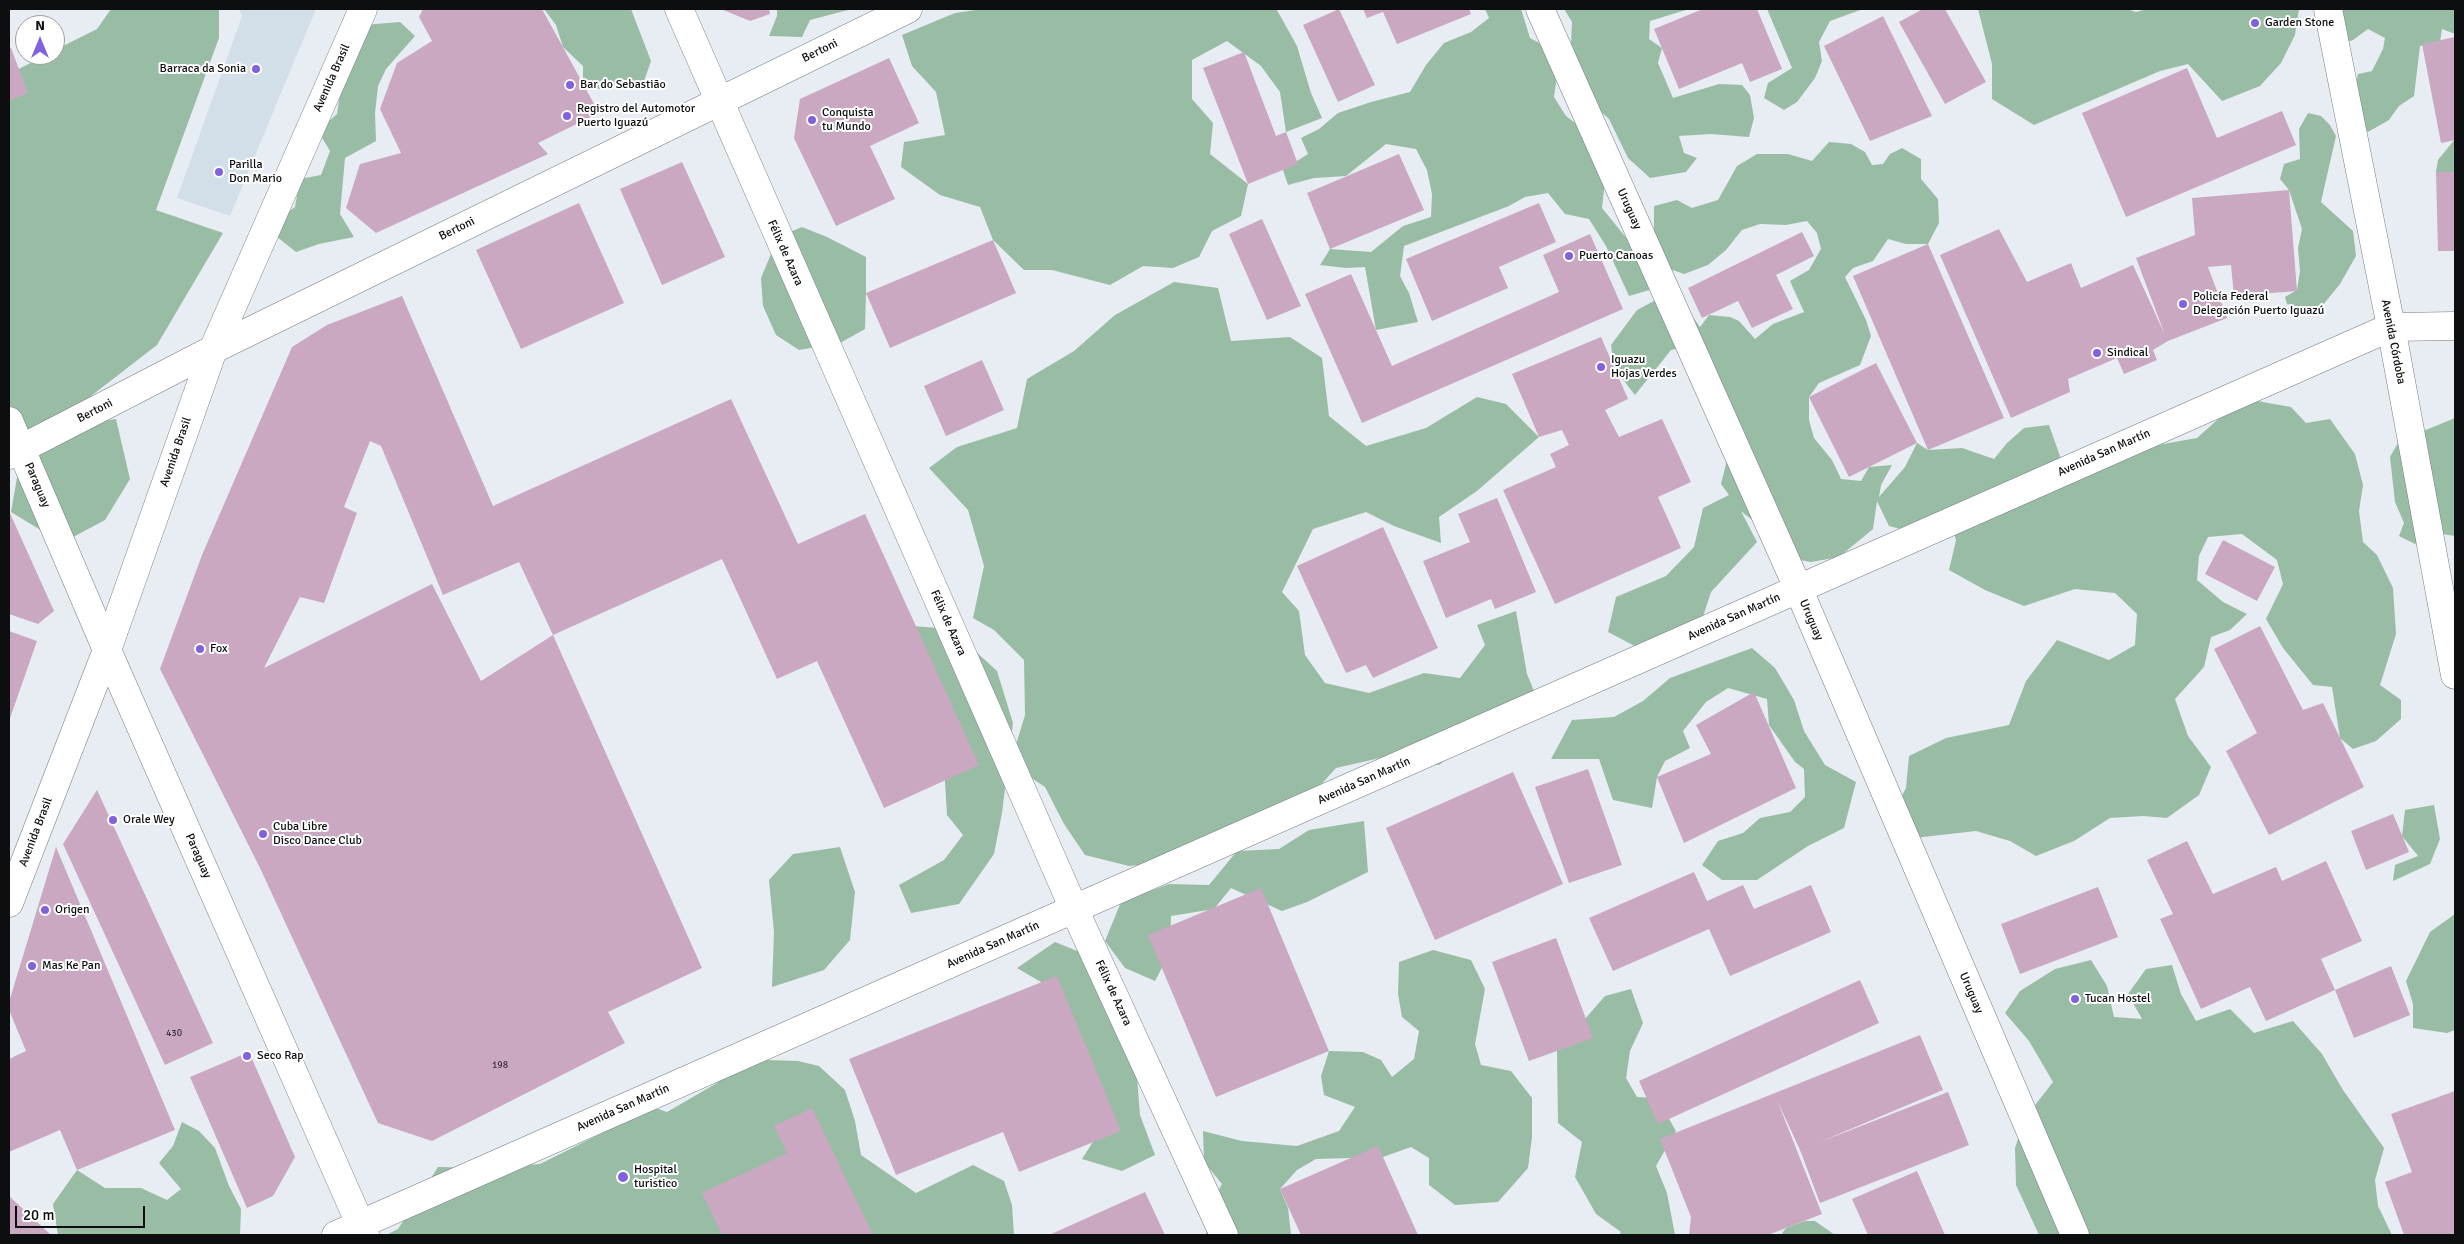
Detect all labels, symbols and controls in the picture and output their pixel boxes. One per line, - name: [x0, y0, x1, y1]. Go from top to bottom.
- north arrow: [15, 15, 65, 65]
- place label: Garden Stone: [2265, 16, 2334, 30]
- text: N: [35, 17, 45, 34]
- marker: Garden Stone: [2249, 17, 2261, 29]
- street label: Bertoni: [800, 36, 840, 66]
- street label: Avenida Brasil: [311, 42, 353, 114]
- place label: Barraca da Sonia: [160, 62, 246, 76]
- marker: Barraca da Sonia: [250, 63, 262, 75]
- place label: Bar do Sebastião: [580, 78, 666, 92]
- marker: Bar do Sebastião: [564, 79, 576, 91]
- place label: Registro del Automotor Puerto Iguazú: [577, 102, 695, 130]
- place label: Conquista tu Mundo: [822, 106, 874, 134]
- marker: Registro del Automotor Puerto Iguazú: [561, 110, 573, 122]
- marker: Conquista tu Mundo: [806, 114, 818, 126]
- place label: Parilla Don Mario: [229, 158, 282, 186]
- marker: Parilla Don Mario: [213, 166, 225, 178]
- street label: Uruguay: [1614, 186, 1644, 232]
- street label: Bertoni: [437, 214, 477, 244]
- street label: Félix de Azara: [764, 218, 806, 288]
- place label: Puerto Canoas: [1579, 249, 1653, 263]
- marker: Puerto Canoas: [1563, 250, 1575, 262]
- place label: Policía Federal Delegación Puerto Iguazú: [2193, 290, 2324, 318]
- marker: Policía Federal Delegación Puerto Iguazú: [2177, 298, 2189, 310]
- street label: Avenida Córdoba: [2378, 298, 2408, 386]
- place label: Sindical: [2107, 346, 2148, 360]
- marker: Sindical: [2091, 347, 2103, 359]
- place label: Iguazu Hojas Verdes: [1611, 353, 1677, 381]
- marker: Iguazu Hojas Verdes: [1595, 361, 1607, 373]
- street label: Bertoni: [75, 396, 115, 426]
- street label: Avenida Brasil: [157, 415, 195, 489]
- street label: Avenida San Martín: [2055, 426, 2153, 480]
- street label: Paraguay: [21, 460, 53, 510]
- street label: Félix de Azara: [927, 588, 969, 658]
- street label: Avenida San Martín: [1685, 590, 1783, 644]
- street label: Uruguay: [1796, 597, 1826, 643]
- place label: Fox: [210, 642, 227, 656]
- marker: Fox: [194, 643, 206, 655]
- street label: Avenida San Martín: [1315, 754, 1413, 808]
- street label: Avenida Brasil: [16, 795, 56, 869]
- place label: Orale Wey: [123, 813, 175, 827]
- marker: Orale Wey: [107, 814, 119, 826]
- place label: Cuba Libre Disco Dance Club: [273, 820, 362, 848]
- marker: Cuba Libre Disco Dance Club: [257, 828, 269, 840]
- street label: Paraguay: [182, 831, 214, 881]
- place label: Origen: [55, 903, 90, 917]
- marker: Origen: [39, 904, 51, 916]
- street label: Avenida San Martín: [944, 918, 1042, 972]
- street label: Félix de Azara: [1091, 958, 1135, 1028]
- place label: Mas Ke Pan: [42, 959, 100, 973]
- marker: Mas Ke Pan: [26, 960, 38, 972]
- street label: Uruguay: [1956, 970, 1986, 1016]
- place label: Tucan Hostel: [2085, 992, 2151, 1006]
- marker: Tucan Hostel: [2069, 993, 2081, 1005]
- house number: 430: [166, 1027, 182, 1039]
- place label: Seco Rap: [257, 1049, 304, 1063]
- marker: Seco Rap: [241, 1050, 253, 1062]
- house number: 198: [492, 1059, 508, 1071]
- street label: Avenida San Martín: [574, 1081, 672, 1135]
- place label: Hospital turistico: [634, 1163, 677, 1191]
- marker: Hospital turistico: [616, 1170, 630, 1184]
- scale bar: [18, 1196, 148, 1228]
- text: 20 m: [23, 1206, 54, 1224]

